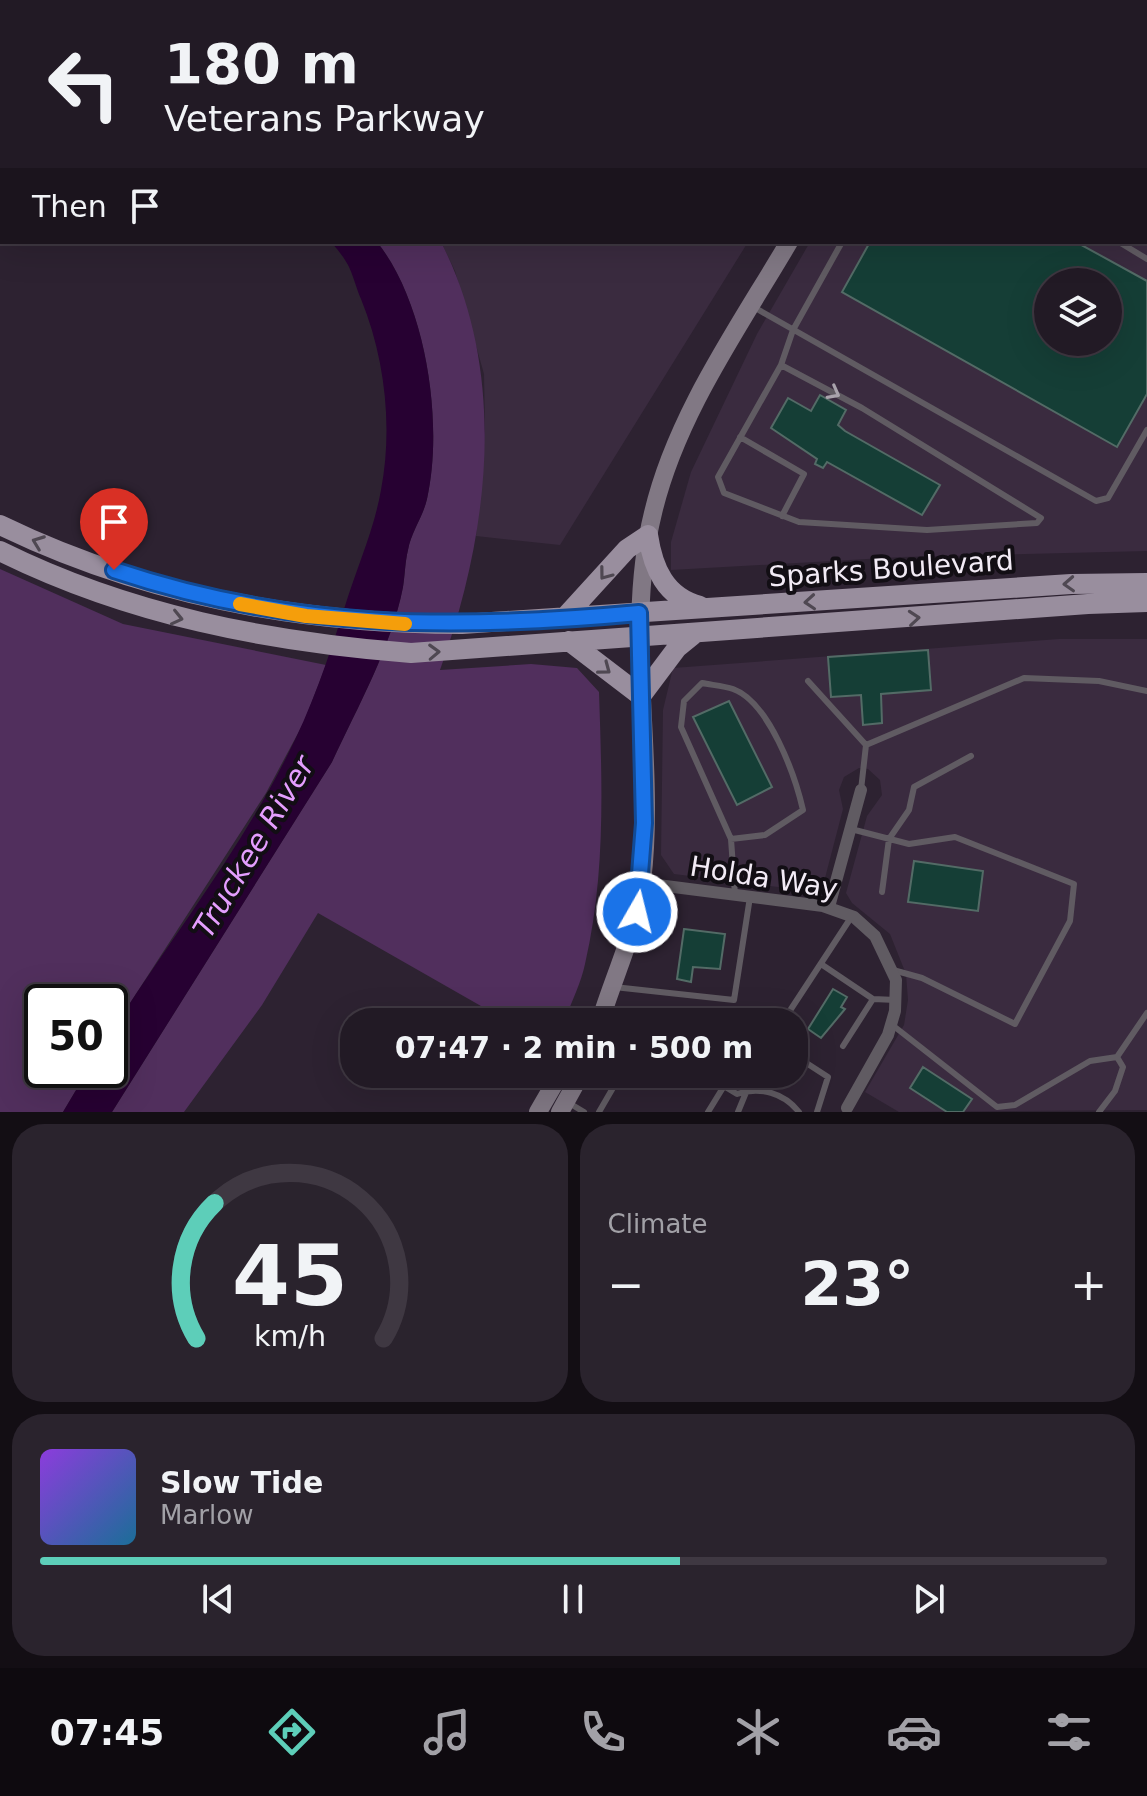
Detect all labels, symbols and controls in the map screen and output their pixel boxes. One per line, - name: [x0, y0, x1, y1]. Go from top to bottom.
- text: 180 m: [164, 31, 359, 96]
- icon: left: [32, 32, 136, 136]
- text: Veterans Parkway: [164, 98, 485, 139]
- icon: arrive: [123, 184, 167, 228]
- text: Then: [32, 189, 107, 224]
- map controls: [1034, 268, 1122, 356]
- button: layers: [1034, 268, 1122, 356]
- one-way arrow: [825, 383, 839, 399]
- pin: [80, 488, 148, 570]
- icon: arrive: [92, 500, 136, 544]
- one-way arrow: [32, 535, 46, 552]
- street label: Sparks Boulevard: [767, 543, 1015, 594]
- one-way arrow: [601, 565, 615, 580]
- one-way arrow: [1062, 576, 1075, 593]
- one-way arrow: [803, 593, 816, 610]
- one-way arrow: [170, 609, 184, 626]
- one-way arrow: [908, 609, 921, 626]
- one-way arrow: [428, 643, 441, 660]
- one-way arrow: [596, 659, 611, 673]
- water label: Truckee River: [186, 748, 322, 944]
- street label: Holda Way: [688, 850, 840, 905]
- position arrow: [595, 870, 679, 954]
- speed limit sign: 50: [24, 984, 128, 1088]
- text: 07:47 · 2 min · 500 m: [395, 1030, 753, 1065]
- text: Climate: [608, 1209, 708, 1239]
- text: 45: [232, 1228, 348, 1325]
- text: 23°: [801, 1249, 914, 1319]
- text: −: [608, 1259, 644, 1310]
- text: +: [1070, 1259, 1107, 1310]
- text: km/h: [254, 1319, 326, 1353]
- text: Slow Tide: [160, 1465, 323, 1500]
- text: Marlow: [160, 1500, 253, 1530]
- icon: previous: [196, 1577, 240, 1621]
- icon: pause: [551, 1577, 595, 1621]
- icon: next: [907, 1577, 951, 1621]
- icon: directions: [264, 1704, 320, 1760]
- icon: music: [419, 1704, 475, 1760]
- icon: phone: [575, 1704, 631, 1760]
- icon: climate: [730, 1704, 786, 1760]
- icon: car: [886, 1704, 942, 1760]
- icon: filters: [1041, 1704, 1097, 1760]
- text: 07:45: [50, 1712, 164, 1753]

